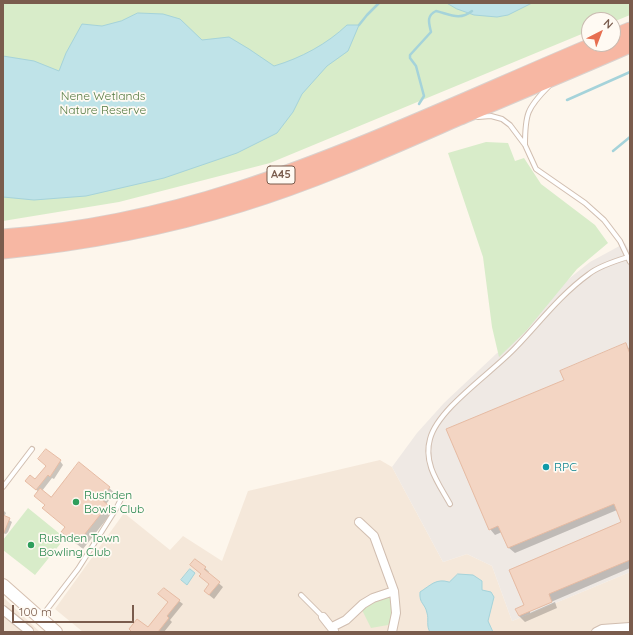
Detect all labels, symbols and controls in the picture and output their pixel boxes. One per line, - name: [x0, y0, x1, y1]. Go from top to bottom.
- north arrow: [581, 12, 621, 52]
- text: N: [601, 16, 616, 32]
- park label: Nene Wetlands Nature Reserve: [60, 89, 146, 117]
- road number: A45: [267, 166, 295, 184]
- place label: RPC: [554, 460, 577, 474]
- marker: RPC: [541, 462, 551, 472]
- place label: Rushden Bowls Club: [84, 488, 144, 516]
- marker: Rushden Bowls Club: [71, 497, 81, 507]
- place label: Rushden Town Bowling Club: [39, 531, 119, 559]
- marker: Rushden Town Bowling Club: [26, 540, 36, 550]
- scale bar: [14, 597, 136, 623]
- text: 100 m: [19, 604, 52, 619]

